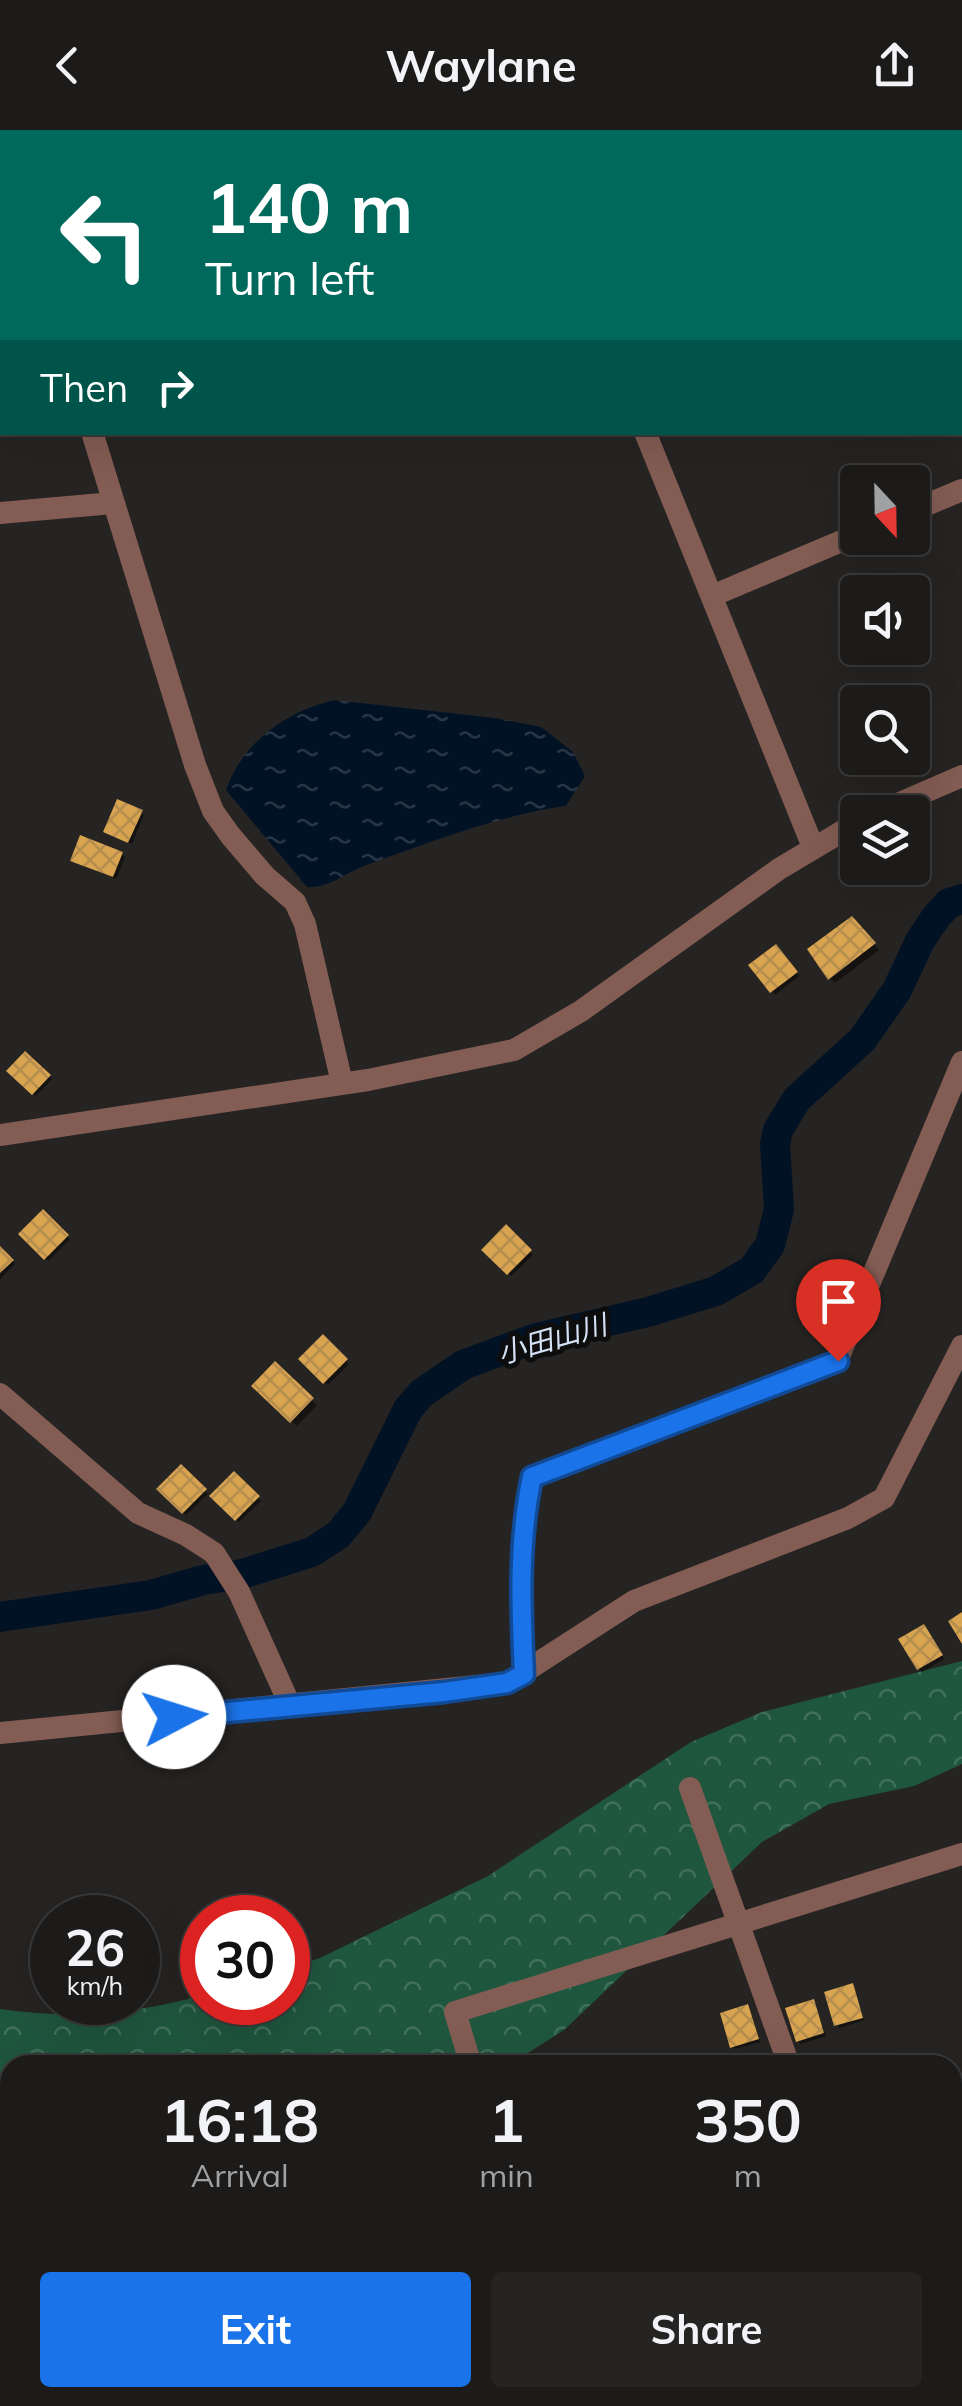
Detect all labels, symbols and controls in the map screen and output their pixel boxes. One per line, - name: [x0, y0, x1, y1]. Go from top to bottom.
- text: Waylane: [385, 37, 577, 93]
- icon: back: [40, 38, 95, 93]
- icon: share: [867, 38, 922, 93]
- text: 140 m: [205, 163, 413, 251]
- icon: left: [40, 170, 170, 300]
- text: Turn left: [205, 250, 374, 306]
- icon: right: [148, 360, 203, 415]
- text: Then: [40, 364, 128, 412]
- north arrow: [840, 465, 930, 555]
- map controls: [840, 465, 930, 885]
- button: sound: [840, 575, 930, 665]
- button: search: [840, 685, 930, 775]
- button: layers: [840, 795, 930, 885]
- pin: [796, 1259, 881, 1362]
- icon: arrive: [811, 1274, 866, 1329]
- water label: 小田山川: [493, 1305, 613, 1371]
- position arrow: [122, 1665, 226, 1769]
- speed limit sign: 30: [180, 1895, 310, 2025]
- text: 26: [65, 1916, 125, 1979]
- text: km/h: [67, 1970, 123, 2001]
- text: 16:18: [160, 2082, 319, 2157]
- text: 1: [488, 2082, 524, 2157]
- text: 350: [694, 2082, 802, 2157]
- text: Arrival: [191, 2155, 289, 2195]
- text: min: [479, 2155, 534, 2195]
- text: m: [734, 2155, 762, 2195]
- button: Exit: [40, 2272, 471, 2387]
- button: Share: [491, 2272, 922, 2387]

